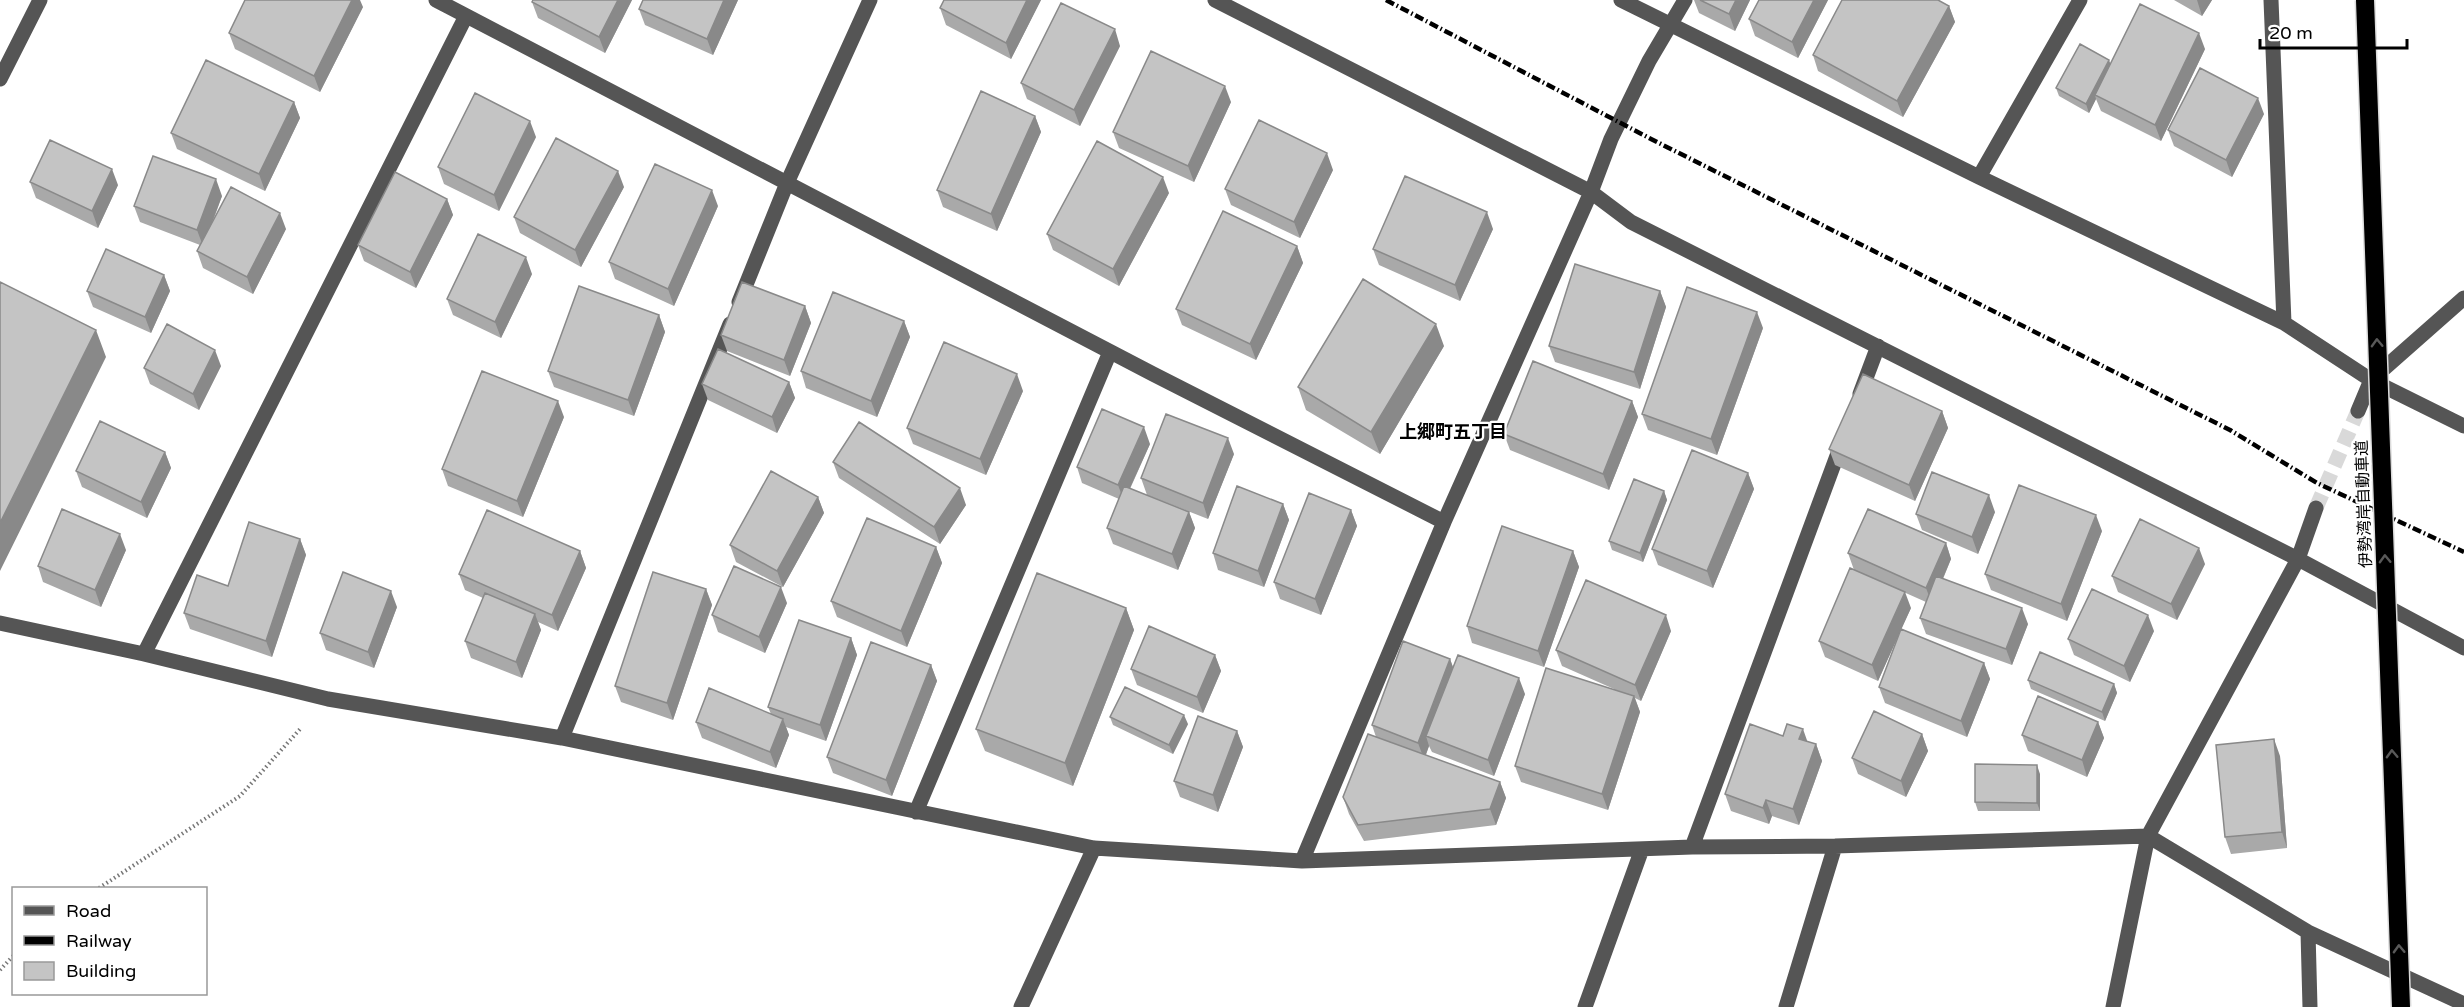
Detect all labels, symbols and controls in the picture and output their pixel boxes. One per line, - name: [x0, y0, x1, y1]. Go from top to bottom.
- scale bar: [2260, 12, 2407, 50]
- text: 20 m: [2269, 22, 2313, 44]
- one-way arrow: [2371, 338, 2383, 347]
- district label: 上郷町五丁目: [1399, 421, 1507, 443]
- street label: 伊勢湾岸自動車道: [2352, 440, 2376, 568]
- one-way arrow: [2379, 554, 2391, 563]
- one-way arrow: [2386, 749, 2398, 758]
- legend: [12, 887, 207, 995]
- text: Road: [66, 900, 111, 922]
- text: Railway: [66, 930, 132, 952]
- one-way arrow: [2393, 944, 2405, 953]
- text: Building: [66, 960, 136, 982]

